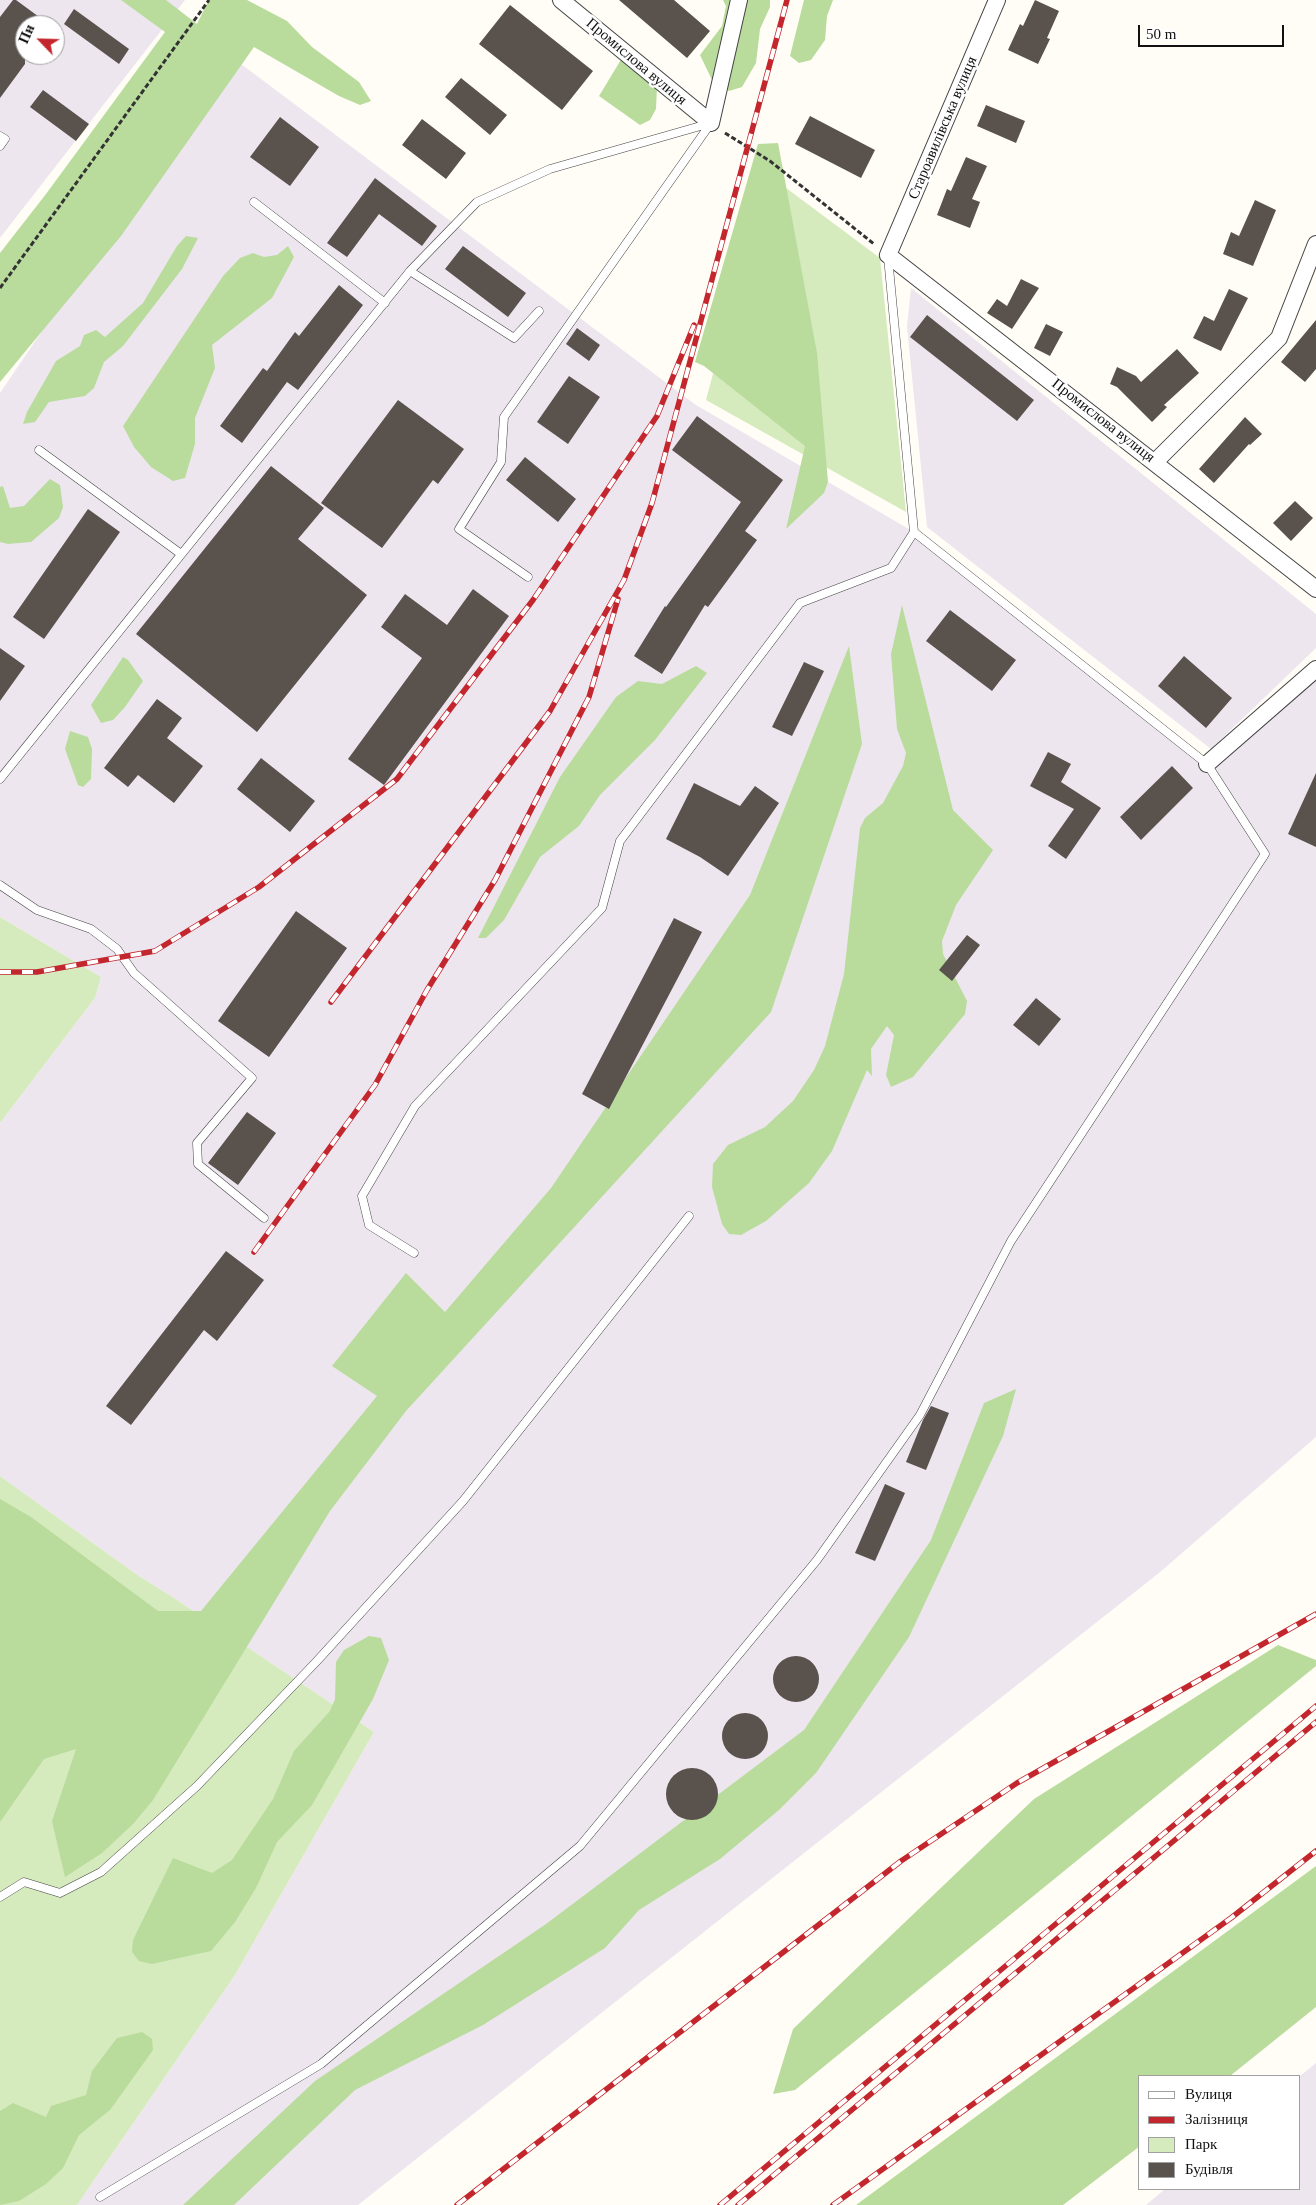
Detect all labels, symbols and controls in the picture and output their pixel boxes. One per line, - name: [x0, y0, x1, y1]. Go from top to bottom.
- north arrow: [15, 15, 65, 65]
- street label: Промислова вулиця: [582, 15, 690, 109]
- scale bar: [1141, 15, 1287, 47]
- text: Пн: [16, 22, 37, 46]
- text: 50 m: [1146, 26, 1176, 42]
- street label: Староавилівська вулиця: [905, 54, 981, 202]
- street label: Промислова вулиця: [1048, 375, 1158, 467]
- legend: [1138, 2075, 1301, 2190]
- text: Вулиця: [1185, 2086, 1232, 2102]
- text: Залізниця: [1185, 2111, 1248, 2127]
- text: Парк: [1185, 2136, 1217, 2152]
- text: Будівля: [1185, 2161, 1233, 2177]

